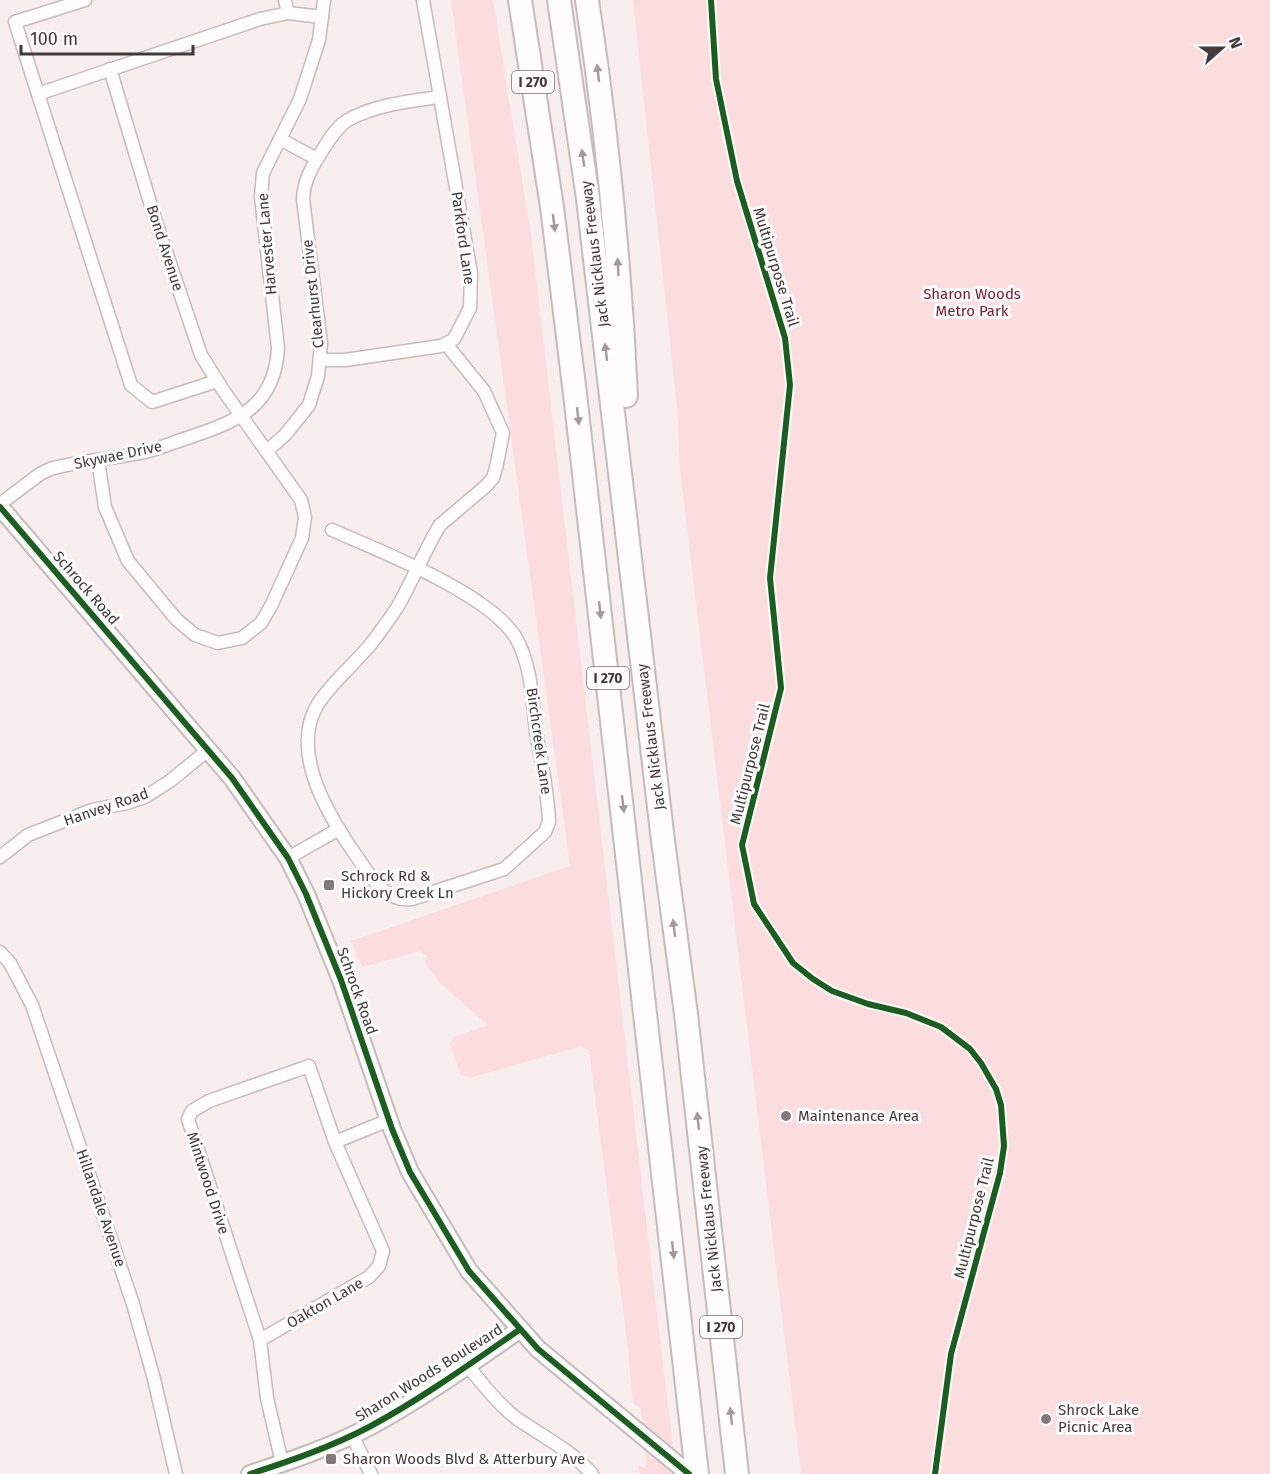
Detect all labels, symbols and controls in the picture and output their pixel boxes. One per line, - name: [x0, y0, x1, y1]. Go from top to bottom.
- scale bar: [21, 18, 194, 56]
- north arrow: [1192, 18, 1252, 78]
- text: 100 m: [30, 28, 78, 50]
- text: N: [1225, 34, 1246, 51]
- one-way arrow: [594, 63, 603, 82]
- road number: I 270: [512, 71, 554, 93]
- one-way arrow: [578, 149, 587, 168]
- street label: Jack Nicklaus Freeway: [577, 179, 613, 328]
- street label: Parkford Lane: [448, 190, 478, 286]
- street label: Harvester Lane: [254, 192, 280, 296]
- street label: Bond Avenue: [143, 203, 187, 293]
- street label: Multipurpose Trail: [749, 205, 803, 330]
- one-way arrow: [550, 213, 559, 232]
- street label: Clearhurst Drive: [298, 239, 328, 349]
- one-way arrow: [613, 257, 622, 276]
- park label: Sharon Woods Metro Park: [923, 285, 1021, 320]
- one-way arrow: [602, 342, 611, 361]
- one-way arrow: [573, 407, 583, 426]
- street label: Skywae Drive: [72, 437, 164, 473]
- street label: Schrock Road: [49, 548, 123, 628]
- one-way arrow: [595, 600, 605, 619]
- street label: Jack Nicklaus Freeway: [633, 662, 669, 811]
- road number: I 270: [587, 667, 629, 689]
- street label: Birchcreek Lane: [523, 686, 555, 796]
- street label: Multipurpose Trail: [726, 701, 774, 826]
- street label: Hanvey Road: [61, 784, 151, 830]
- one-way arrow: [618, 794, 627, 813]
- place label: Schrock Rd & Hickory Creek Ln: [341, 867, 454, 902]
- marker: Schrock Rd & Hickory Creek Ln: [322, 878, 336, 892]
- one-way arrow: [670, 918, 679, 937]
- street label: Schrock Road: [333, 945, 381, 1037]
- place label: Maintenance Area: [798, 1107, 919, 1125]
- marker: Maintenance Area: [779, 1109, 793, 1123]
- one-way arrow: [693, 1112, 703, 1131]
- street label: Mintwood Drive: [183, 1130, 233, 1236]
- street label: Jack Nicklaus Freeway: [692, 1144, 726, 1293]
- street label: Hillandale Avenue: [72, 1147, 130, 1269]
- street label: Multipurpose Trail: [950, 1155, 998, 1280]
- one-way arrow: [668, 1240, 677, 1259]
- street label: Oakton Lane: [284, 1274, 366, 1332]
- road number: I 270: [700, 1316, 742, 1338]
- street label: Sharon Woods Boulevard: [352, 1320, 506, 1426]
- place label: Shrock Lake Picnic Area: [1058, 1401, 1139, 1436]
- one-way arrow: [726, 1406, 736, 1425]
- marker: Shrock Lake Picnic Area: [1039, 1412, 1053, 1426]
- place label: Sharon Woods Blvd & Atterbury Ave: [343, 1450, 585, 1468]
- marker: Sharon Woods Blvd & Atterbury Ave: [324, 1452, 338, 1466]

